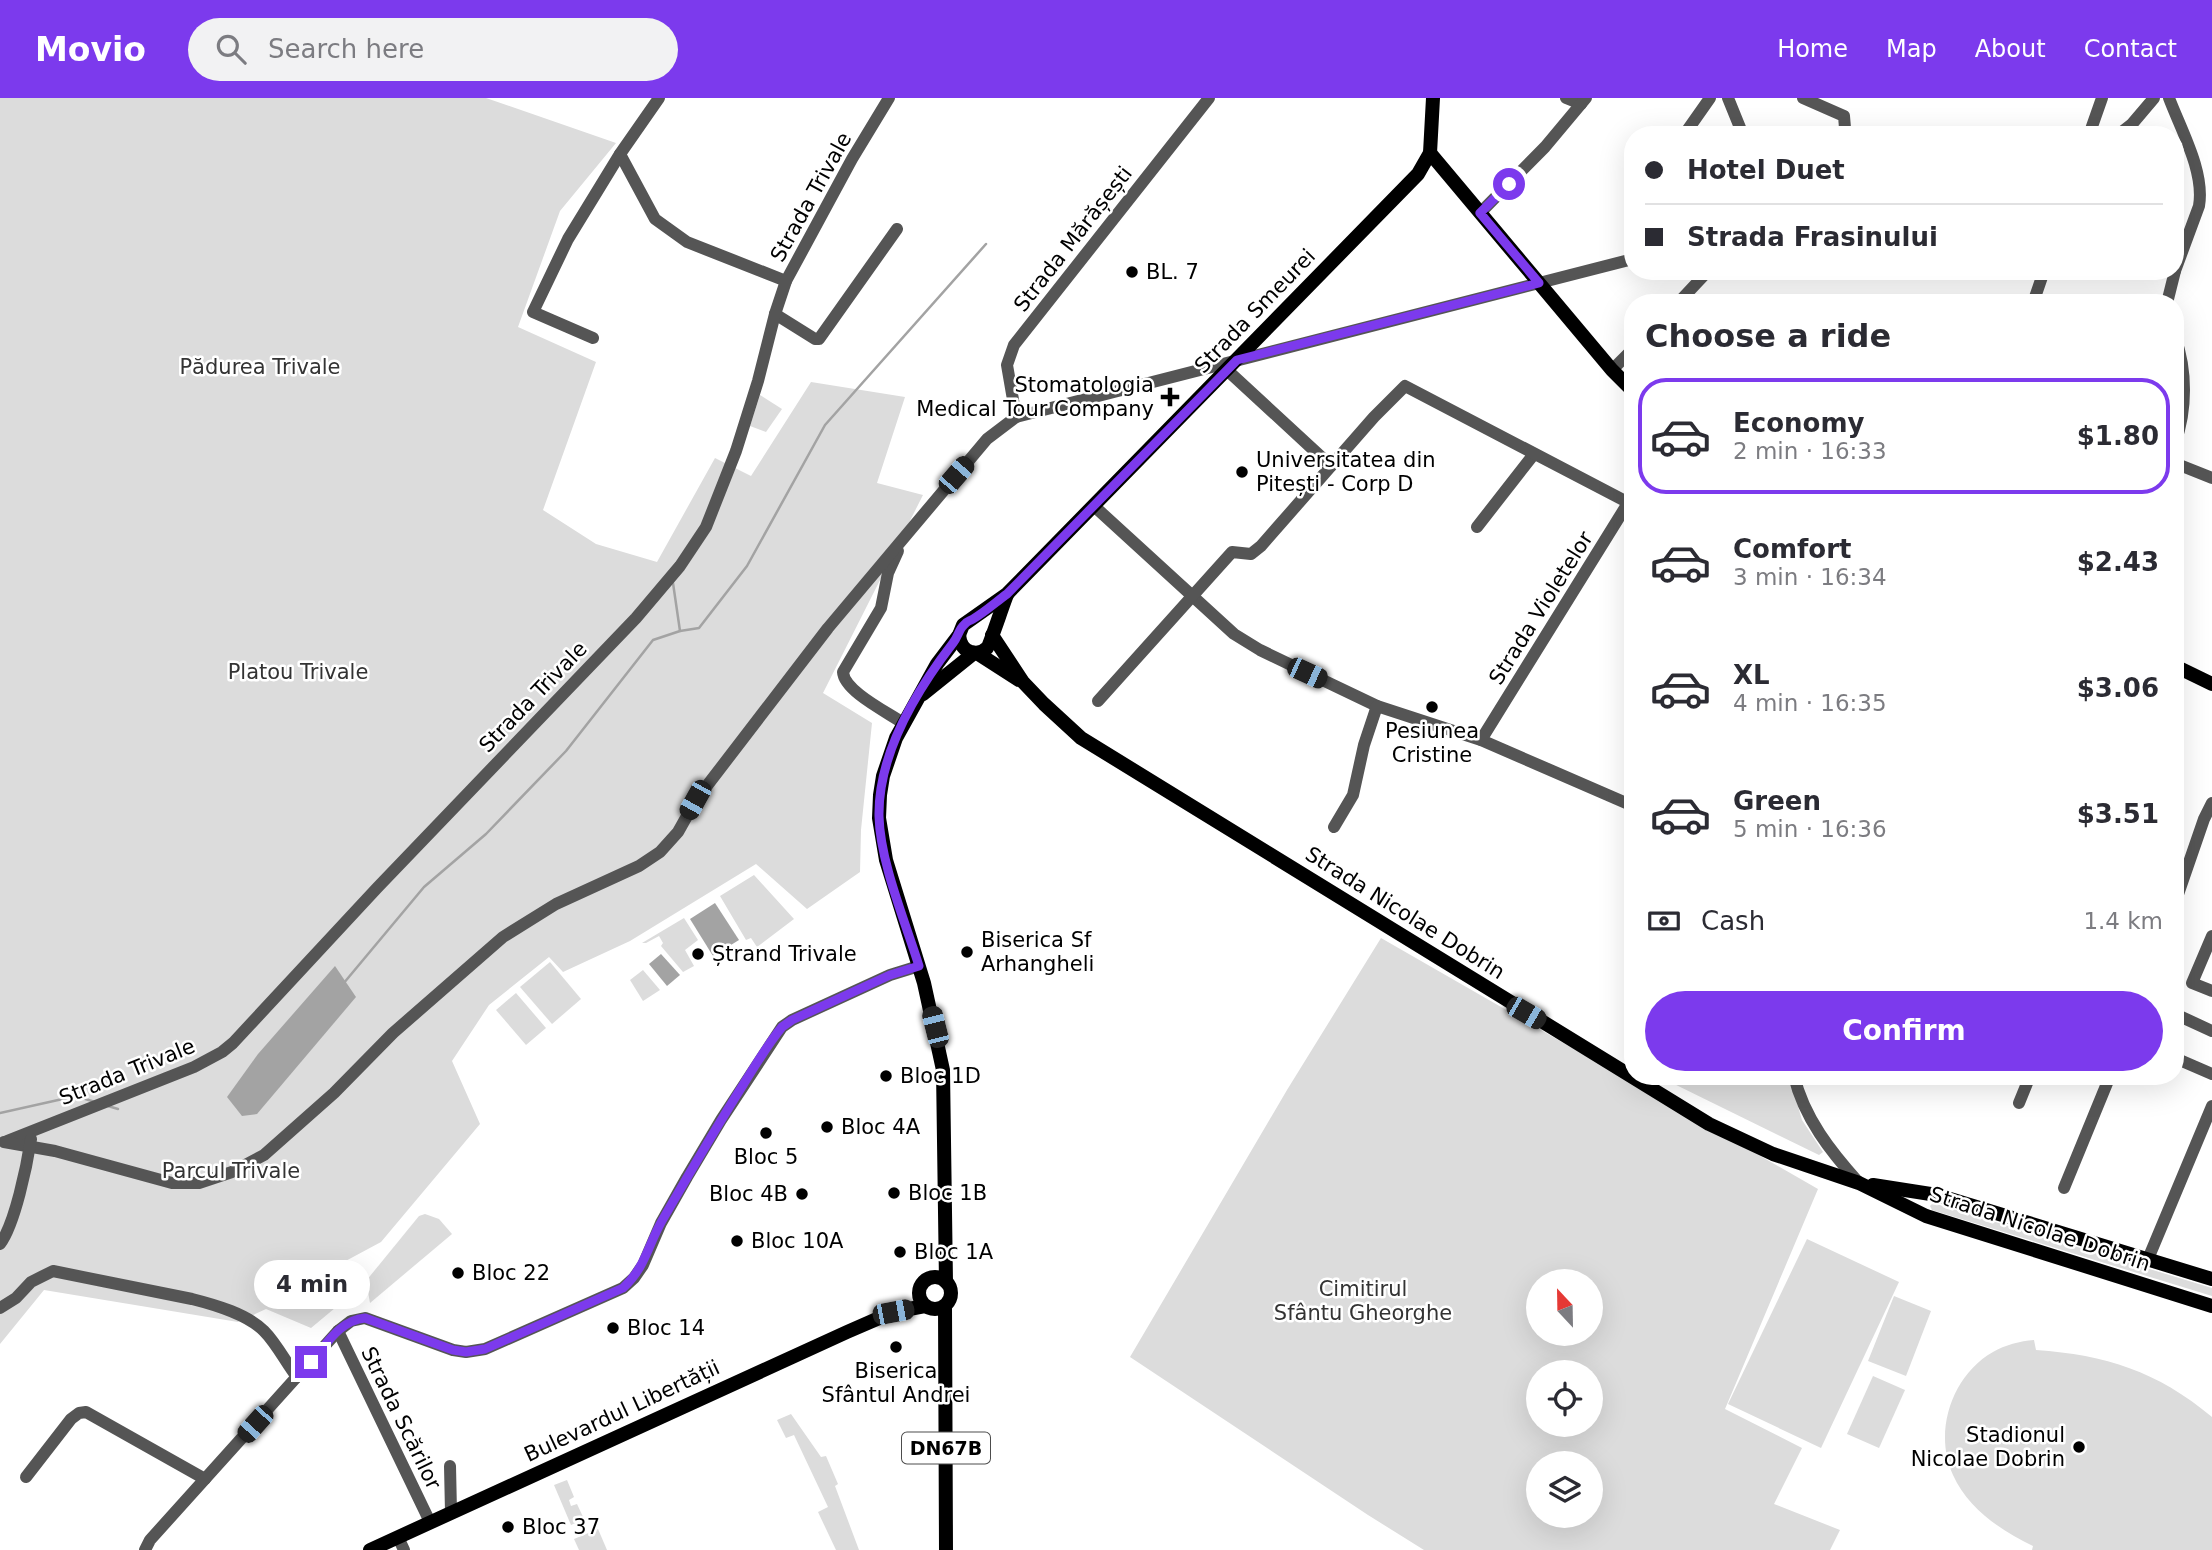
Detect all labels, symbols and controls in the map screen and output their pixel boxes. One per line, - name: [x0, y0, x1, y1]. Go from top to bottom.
- search box: [188, 18, 678, 81]
- text: Movio: [35, 30, 146, 69]
- icon: search: [212, 30, 250, 68]
- text: Search here: [268, 34, 424, 64]
- text: Home: [1777, 35, 1848, 63]
- text: Map: [1886, 35, 1937, 63]
- text: About: [1975, 35, 2046, 63]
- text: Contact: [2084, 35, 2177, 63]
- street label: Strada Trivale: [766, 128, 856, 266]
- text: Hotel Duet: [1687, 155, 1845, 185]
- street label: Strada Mărășești: [1009, 162, 1137, 316]
- route start: [1493, 168, 1525, 200]
- text: Strada Frasinului: [1687, 222, 1938, 252]
- street label: Strada Smeurei: [1190, 244, 1320, 378]
- place label: BL. 7: [1146, 260, 1199, 284]
- marker: BL. 7: [1124, 264, 1140, 280]
- text: Choose a ride: [1645, 317, 1891, 355]
- park label: Pădurea Trivale: [179, 355, 341, 379]
- place label: Stomatologia Medical Tour Company: [916, 373, 1154, 421]
- marker: Stomatologia Medical Tour Company: [1160, 387, 1180, 407]
- icon: car: [1649, 405, 1712, 468]
- text: Economy: [1733, 408, 1864, 438]
- text: $1.80: [2077, 421, 2159, 451]
- text: 2 min · 16:33: [1733, 438, 1887, 464]
- place label: Universitatea din Pitești - Corp D: [1256, 448, 1436, 496]
- car: [935, 452, 978, 498]
- marker: Universitatea din Pitești - Corp D: [1234, 464, 1250, 480]
- street label: Strada Violetelor: [1484, 527, 1598, 689]
- icon: car: [1649, 531, 1712, 594]
- text: Comfort: [1733, 534, 1851, 564]
- text: $2.43: [2077, 547, 2159, 577]
- text: 3 min · 16:34: [1733, 564, 1887, 590]
- street label: Strada Trivale: [474, 637, 592, 757]
- car: [1284, 655, 1331, 691]
- icon: car: [1649, 657, 1712, 720]
- park label: Platou Trivale: [228, 660, 368, 684]
- text: XL: [1733, 660, 1770, 690]
- text: $3.06: [2077, 673, 2159, 703]
- text: 4 min · 16:35: [1733, 690, 1887, 716]
- marker: Pesiunea Cristine: [1424, 699, 1440, 715]
- place label: Pesiunea Cristine: [1385, 719, 1479, 767]
- car: [676, 777, 715, 823]
- icon: car: [1649, 783, 1712, 846]
- text: Green: [1733, 786, 1821, 816]
- text: $3.51: [2077, 799, 2159, 829]
- text: 5 min · 16:36: [1733, 816, 1887, 842]
- street label: Strada Nicolae Dobrin: [1301, 842, 1509, 984]
- icon: cash: [1645, 902, 1683, 940]
- text: Cash: [1701, 906, 1765, 936]
- text: 1.4 km: [2083, 908, 2163, 934]
- place label: Biserica Sf Arhangheli: [981, 928, 1094, 976]
- place label: Ștrand Trivale: [712, 942, 857, 966]
- marker: Biserica Sf Arhangheli: [959, 944, 975, 960]
- marker: Ștrand Trivale: [690, 946, 706, 962]
- button: Confirm: [1645, 991, 2163, 1071]
- car: [1503, 993, 1550, 1033]
- car: [920, 1004, 951, 1050]
- street label: Strada Trivale: [56, 1034, 198, 1110]
- place label: Bloc 1D: [900, 1064, 981, 1088]
- marker: Bloc 1D: [878, 1068, 894, 1084]
- place label: Bloc 4A: [841, 1115, 921, 1139]
- marker: Bloc 4A: [819, 1119, 835, 1135]
- marker: Bloc 5: [758, 1125, 774, 1141]
- place label: Bloc 5: [734, 1145, 798, 1169]
- park label: Parcul Trivale: [162, 1159, 300, 1183]
- place label: Bloc 1B: [908, 1181, 987, 1205]
- place label: Bloc 4B: [709, 1182, 788, 1206]
- street label: Strada Nicolae Dobrin: [1927, 1182, 2153, 1276]
- marker: Bloc 1B: [886, 1185, 902, 1201]
- marker: Bloc 4B: [794, 1186, 810, 1202]
- place label: Bloc 10A: [751, 1229, 844, 1253]
- marker: Bloc 10A: [729, 1233, 745, 1249]
- place label: Bloc 1A: [914, 1240, 994, 1264]
- marker: Bloc 1A: [892, 1244, 908, 1260]
- callout: 4 min: [253, 1260, 369, 1310]
- place label: Bloc 22: [472, 1261, 550, 1285]
- marker: Bloc 22: [450, 1265, 466, 1281]
- north arrow: [1526, 1269, 1603, 1346]
- map controls: [1526, 1269, 1603, 1528]
- text: 4 min: [276, 1271, 348, 1297]
- park label: Cimitirul Sfântu Gheorghe: [1274, 1277, 1452, 1325]
- car: [871, 1298, 916, 1326]
- place label: Bloc 14: [627, 1316, 705, 1340]
- marker: Bloc 14: [605, 1320, 621, 1336]
- marker: Biserica Sfântul Andrei: [888, 1339, 904, 1355]
- street label: Strada Scărilor: [356, 1343, 446, 1493]
- route end: [295, 1346, 327, 1378]
- street label: Bulevardul Libertății: [521, 1355, 723, 1467]
- place label: Biserica Sfântul Andrei: [822, 1359, 970, 1407]
- button: locate: [1526, 1360, 1603, 1437]
- car: [234, 1401, 277, 1447]
- place label: Stadionul Nicolae Dobrin: [1911, 1423, 2065, 1471]
- road number: DN67B: [902, 1432, 990, 1464]
- marker: Stadionul Nicolae Dobrin: [2071, 1439, 2087, 1455]
- button: layers: [1526, 1451, 1603, 1528]
- place label: Bloc 37: [522, 1515, 600, 1539]
- marker: Bloc 37: [500, 1519, 516, 1535]

